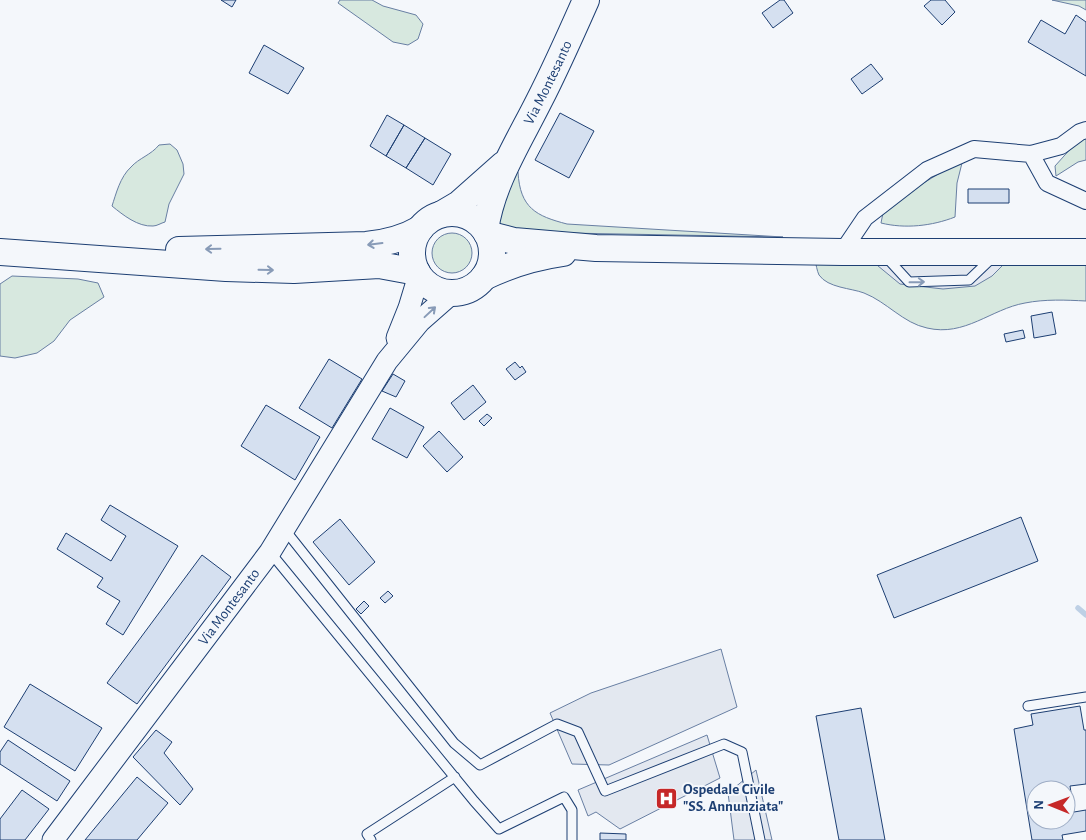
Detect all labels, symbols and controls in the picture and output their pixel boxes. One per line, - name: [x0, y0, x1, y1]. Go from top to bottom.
- street label: Via Montesanto: [521, 38, 574, 127]
- one-way arrow: [367, 239, 383, 249]
- one-way arrow: [205, 244, 221, 254]
- one-way arrow: [258, 265, 274, 275]
- one-way arrow: [908, 277, 925, 287]
- one-way arrow: [423, 306, 436, 318]
- street label: Via Montesanto: [195, 566, 262, 648]
- north arrow: [1026, 780, 1076, 830]
- place label: Ospedale Civile "SS. Annunziata": [683, 782, 783, 814]
- hospital icon: Ospedale Civile "SS. Annunziata": [655, 786, 679, 810]
- text: N: [1032, 800, 1046, 810]

